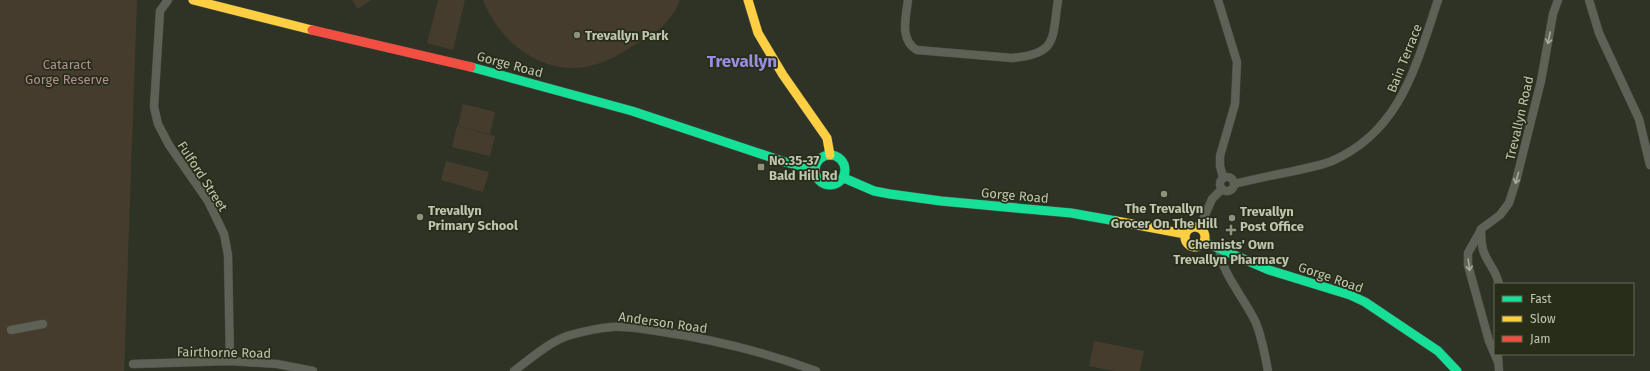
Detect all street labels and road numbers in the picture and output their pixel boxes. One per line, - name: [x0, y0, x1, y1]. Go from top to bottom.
- street label: Bain Terrace: [1384, 22, 1425, 95]
- street label: Gorge Road: [475, 48, 545, 80]
- street label: Trevallyn Road: [1502, 74, 1536, 162]
- street label: Fulford Street: [174, 139, 231, 214]
- street label: Gorge Road: [981, 185, 1049, 206]
- street label: Gorge Road: [1296, 259, 1365, 296]
- street label: Anderson Road: [618, 309, 708, 336]
- street label: Fairthorne Road: [177, 344, 271, 361]

